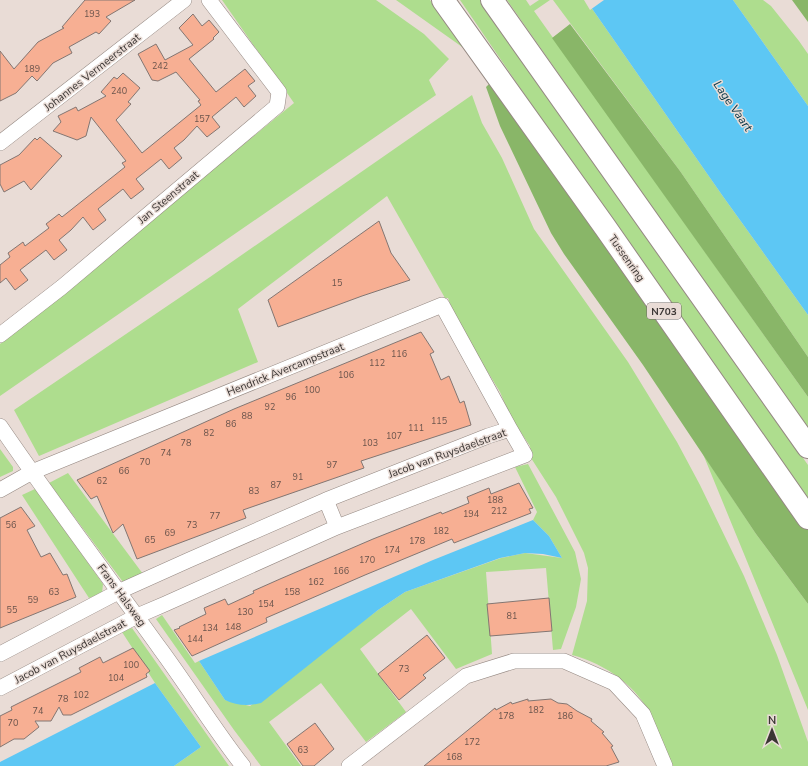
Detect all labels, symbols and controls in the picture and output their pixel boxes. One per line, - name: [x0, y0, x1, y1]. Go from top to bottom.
- house number: 193: [84, 8, 100, 20]
- street label: Johannes Vermeerstraat: [40, 30, 144, 115]
- house number: 242: [152, 60, 168, 72]
- house number: 189: [24, 63, 40, 75]
- water label: Lage Vaart: [710, 77, 757, 135]
- house number: 240: [111, 85, 127, 97]
- house number: 157: [194, 113, 210, 125]
- street label: Jan Steenstraat: [134, 167, 202, 228]
- street label: Tussenring: [605, 232, 648, 285]
- house number: 15: [332, 277, 342, 289]
- road number: N703: [647, 303, 681, 319]
- street label: Hendrick Avercampstraat: [224, 339, 346, 400]
- house number: 116: [391, 348, 407, 360]
- house number: 112: [369, 357, 385, 369]
- house number: 106: [338, 369, 354, 381]
- house number: 100: [304, 384, 320, 396]
- house number: 96: [286, 391, 296, 403]
- house number: 92: [265, 401, 275, 413]
- house number: 88: [242, 410, 252, 422]
- house number: 115: [431, 415, 447, 427]
- house number: 86: [226, 418, 236, 430]
- house number: 111: [408, 422, 424, 434]
- street label: Jacob van Ruysdaelstraat: [385, 425, 508, 482]
- house number: 82: [204, 427, 214, 439]
- house number: 107: [386, 430, 402, 442]
- house number: 78: [181, 437, 191, 449]
- house number: 103: [362, 437, 378, 449]
- house number: 74: [161, 447, 172, 459]
- house number: 70: [140, 456, 150, 468]
- house number: 97: [327, 459, 337, 471]
- house number: 66: [119, 465, 129, 477]
- house number: 91: [293, 471, 303, 483]
- house number: 62: [97, 475, 107, 487]
- house number: 87: [271, 479, 281, 491]
- house number: 83: [249, 485, 259, 497]
- house number: 188: [487, 494, 503, 506]
- house number: 212: [491, 505, 507, 517]
- house number: 194: [463, 508, 480, 520]
- house number: 77: [210, 510, 220, 522]
- house number: 56: [6, 519, 16, 531]
- house number: 73: [187, 519, 197, 531]
- house number: 182: [433, 525, 449, 537]
- house number: 69: [165, 527, 175, 539]
- house number: 65: [145, 534, 155, 546]
- house number: 178: [409, 535, 425, 547]
- house number: 174: [384, 544, 401, 556]
- house number: 170: [359, 554, 375, 566]
- street label: Frans Halsweg: [94, 561, 149, 630]
- house number: 166: [333, 565, 349, 577]
- house number: 162: [308, 576, 324, 588]
- house number: 63: [49, 586, 59, 598]
- house number: 158: [284, 586, 300, 598]
- house number: 59: [28, 594, 38, 606]
- house number: 154: [258, 598, 275, 610]
- house number: 55: [7, 604, 17, 616]
- house number: 130: [237, 606, 253, 618]
- house number: 81: [507, 610, 517, 622]
- street label: Jacob van Ruysdaelstraat: [11, 616, 129, 688]
- house number: 148: [225, 621, 241, 633]
- house number: 134: [202, 622, 219, 634]
- house number: 144: [187, 633, 204, 645]
- house number: 100: [123, 659, 139, 671]
- house number: 73: [399, 663, 409, 675]
- house number: 104: [108, 672, 125, 684]
- house number: 102: [73, 689, 89, 701]
- house number: 78: [58, 693, 68, 705]
- house number: 182: [528, 704, 544, 716]
- house number: 74: [33, 705, 44, 717]
- house number: 178: [498, 710, 514, 722]
- house number: 186: [557, 710, 573, 722]
- north arrow: [752, 710, 792, 750]
- text: N: [768, 713, 776, 728]
- house number: 70: [8, 717, 18, 729]
- house number: 172: [464, 736, 480, 748]
- house number: 63: [298, 744, 308, 756]
- house number: 168: [446, 751, 462, 763]

